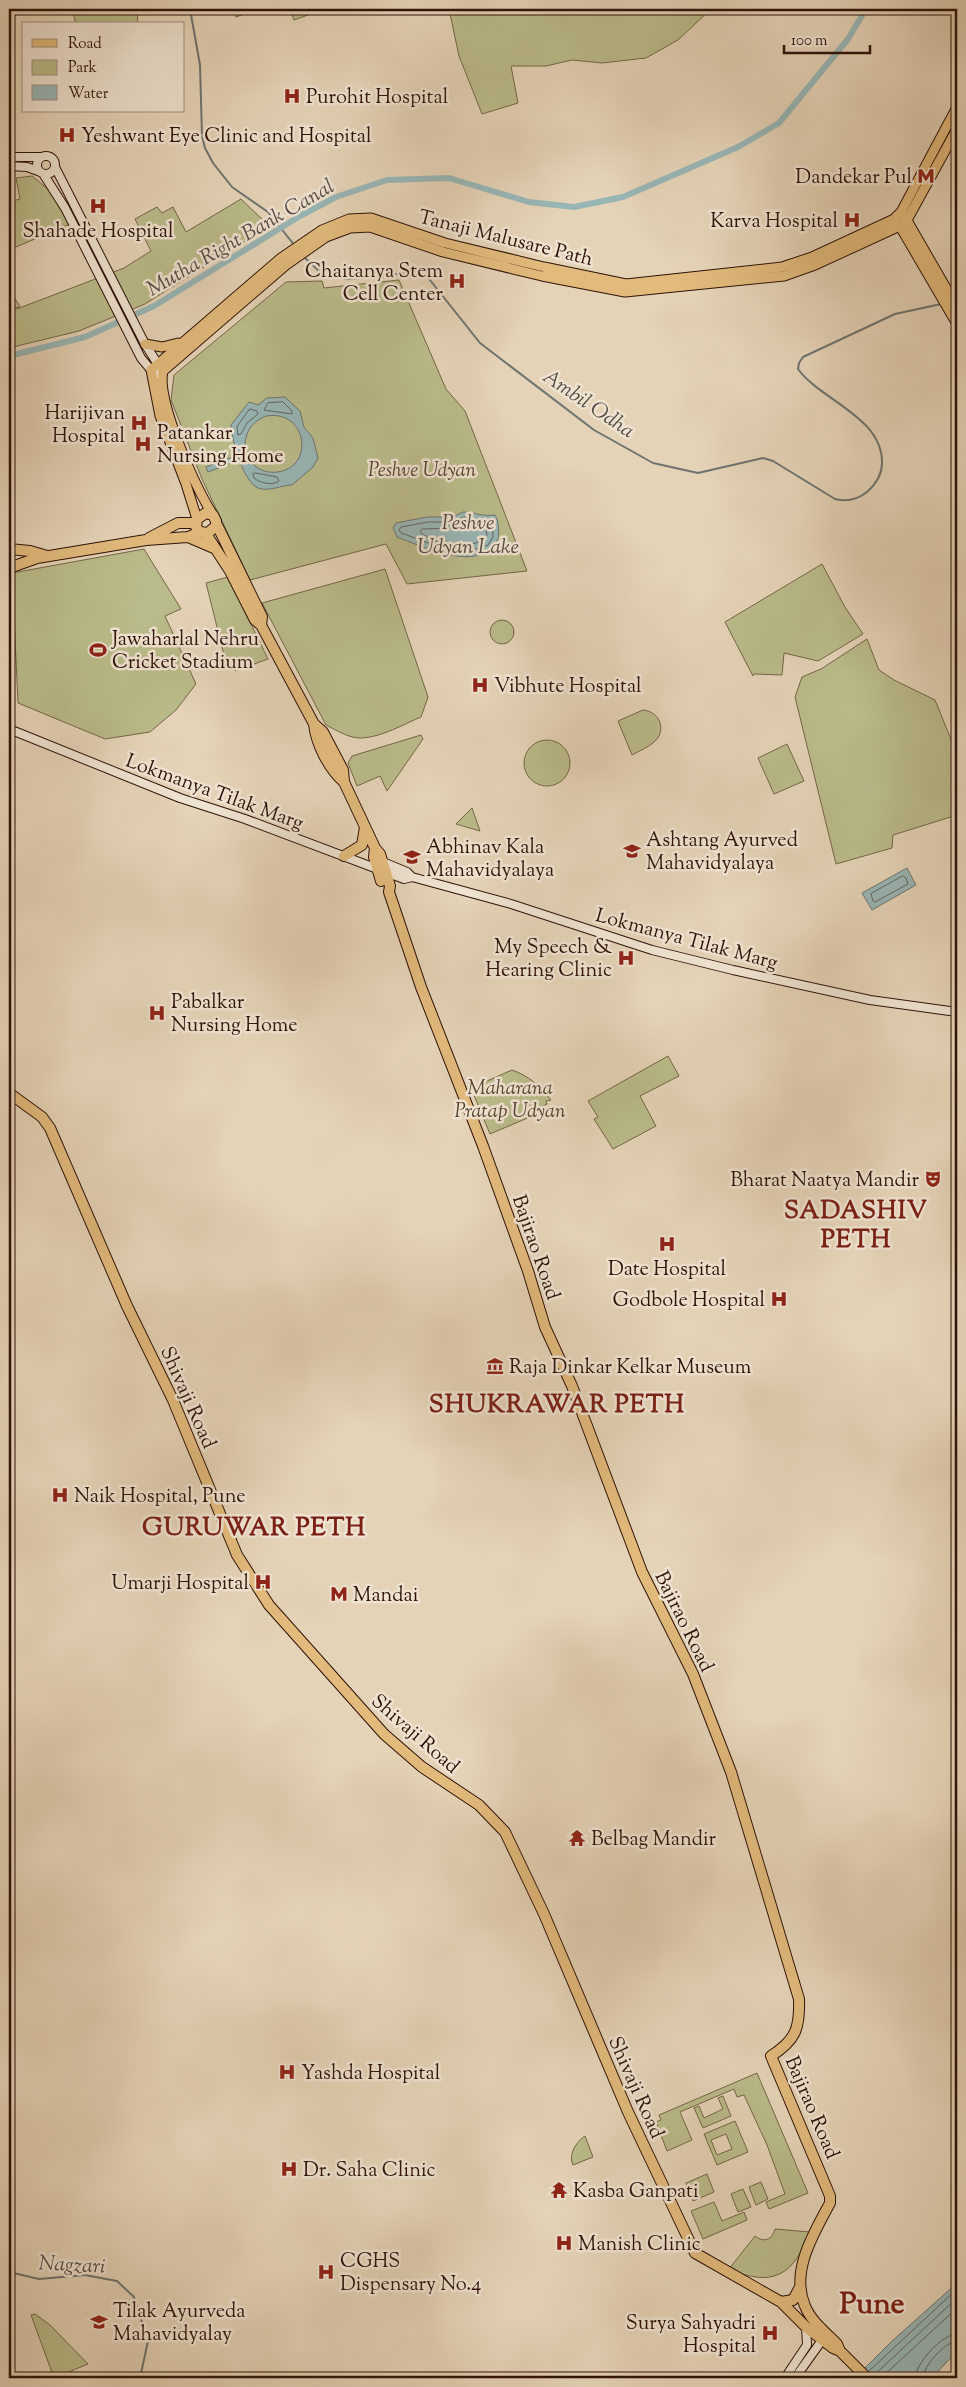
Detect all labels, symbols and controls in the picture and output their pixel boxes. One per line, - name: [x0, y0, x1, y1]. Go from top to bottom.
- legend: [22, 22, 185, 112]
- scale bar: [784, 22, 870, 54]
- text: 100 m: [791, 31, 828, 52]
- text: Road: [68, 34, 102, 55]
- text: Park: [68, 58, 97, 79]
- text: Water: [68, 84, 109, 105]
- place label: Purohit Hospital: [306, 84, 449, 113]
- hospital icon: Purohit Hospital: [282, 86, 302, 106]
- place label: Yeshwant Eye Clinic and Hospital: [81, 123, 372, 152]
- hospital icon: Yeshwant Eye Clinic and Hospital: [57, 125, 77, 145]
- place label: Dandekar Pul: [795, 164, 912, 193]
- metro station icon: Dandekar Pul: [916, 166, 936, 186]
- water label: Mutha Right Bank Canal: [141, 173, 341, 305]
- hospital icon: Shahade Hospital: [88, 196, 108, 216]
- street label: Tanaji Malusare Path: [415, 204, 596, 275]
- place label: Karva Hospital: [710, 208, 838, 237]
- hospital icon: Karva Hospital: [842, 210, 862, 230]
- place label: Shahade Hospital: [22, 218, 174, 247]
- place label: Chaitanya Stem Cell Center: [305, 258, 443, 310]
- hospital icon: Chaitanya Stem Cell Center: [447, 271, 467, 291]
- water label: Ambil Odha: [536, 363, 640, 447]
- place label: Harijivan Hospital: [44, 400, 125, 452]
- hospital icon: Harijivan Hospital: [129, 413, 149, 433]
- place label: Patankar Nursing Home: [157, 420, 283, 472]
- hospital icon: Patankar Nursing Home: [133, 434, 153, 454]
- park label: Peshve Udyan: [368, 457, 476, 486]
- water label: Peshve Udyan Lake: [417, 509, 519, 563]
- place label: Jawaharlal Nehru Cricket Stadium: [111, 626, 260, 678]
- sports icon: Jawaharlal Nehru Cricket Stadium: [88, 640, 108, 660]
- place label: Vibhute Hospital: [494, 673, 642, 702]
- hospital icon: Vibhute Hospital: [470, 675, 490, 695]
- street label: Lokmanya Tilak Marg: [121, 748, 307, 839]
- place label: Ashtang Ayurved Mahavidyalaya: [646, 827, 798, 879]
- place label: Abhinav Kala Mahavidyalaya: [426, 834, 554, 886]
- school or university icon: Ashtang Ayurved Mahavidyalaya: [622, 841, 642, 861]
- school or university icon: Abhinav Kala Mahavidyalaya: [402, 847, 422, 867]
- street label: Lokmanya Tilak Marg: [592, 902, 781, 979]
- place label: My Speech & Hearing Clinic: [485, 934, 612, 986]
- hospital icon: My Speech & Hearing Clinic: [616, 948, 636, 968]
- place label: Pabalkar Nursing Home: [171, 989, 297, 1041]
- hospital icon: Pabalkar Nursing Home: [147, 1003, 167, 1023]
- park label: Maharana Pratap Udyan: [455, 1075, 566, 1127]
- place label: Bharat Naatya Mandir: [730, 1167, 919, 1196]
- theatre icon: Bharat Naatya Mandir: [923, 1169, 943, 1189]
- street label: Bajirao Road: [503, 1191, 566, 1304]
- district label: SADASHIV PETH: [784, 1194, 928, 1259]
- hospital icon: Date Hospital: [657, 1234, 677, 1254]
- place label: Date Hospital: [608, 1256, 727, 1285]
- place label: Godbole Hospital: [613, 1287, 765, 1316]
- hospital icon: Godbole Hospital: [769, 1289, 789, 1309]
- street label: Shivaji Road: [151, 1342, 222, 1454]
- place label: Raja Dinkar Kelkar Museum: [509, 1354, 752, 1383]
- museum icon: Raja Dinkar Kelkar Museum: [485, 1356, 505, 1376]
- district label: SHUKRAWAR PETH: [429, 1388, 685, 1424]
- place label: Naik Hospital, Pune: [74, 1483, 246, 1512]
- hospital icon: Naik Hospital, Pune: [50, 1485, 70, 1505]
- district label: GURUWAR PETH: [142, 1511, 366, 1547]
- street label: Bajirao Road: [646, 1567, 720, 1678]
- place label: Umarji Hospital: [111, 1570, 249, 1599]
- hospital icon: Umarji Hospital: [253, 1572, 273, 1592]
- place label: Mandai: [353, 1582, 419, 1611]
- metro station icon: Mandai: [329, 1584, 349, 1604]
- street label: Shivaji Road: [364, 1688, 465, 1782]
- place label: Belbag Mandir: [591, 1826, 717, 1855]
- temple icon: Belbag Mandir: [567, 1828, 587, 1848]
- street label: Shivaji Road: [599, 2032, 670, 2144]
- street label: Bajirao Road: [776, 2052, 845, 2164]
- place label: Yashda Hospital: [301, 2060, 441, 2089]
- hospital icon: Yashda Hospital: [277, 2062, 297, 2082]
- place label: Dr. Saha Clinic: [303, 2157, 436, 2186]
- hospital icon: Dr. Saha Clinic: [279, 2159, 299, 2179]
- place label: Kasba Ganpati: [573, 2178, 699, 2207]
- temple icon: Kasba Ganpati: [549, 2180, 569, 2200]
- place label: Manish Clinic: [578, 2231, 701, 2260]
- hospital icon: Manish Clinic: [554, 2233, 574, 2253]
- place label: CGHS Dispensary No.4: [340, 2248, 481, 2300]
- water label: Nagzari: [38, 2249, 106, 2283]
- hospital icon: CGHS Dispensary No.4: [316, 2262, 336, 2282]
- district label: Pune: [839, 2284, 905, 2327]
- place label: Tilak Ayurveda Mahavidyalay: [113, 2298, 246, 2350]
- place label: Surya Sahyadri Hospital: [626, 2310, 756, 2362]
- school or university icon: Tilak Ayurveda Mahavidyalay: [89, 2312, 109, 2332]
- hospital icon: Surya Sahyadri Hospital: [760, 2323, 780, 2343]

